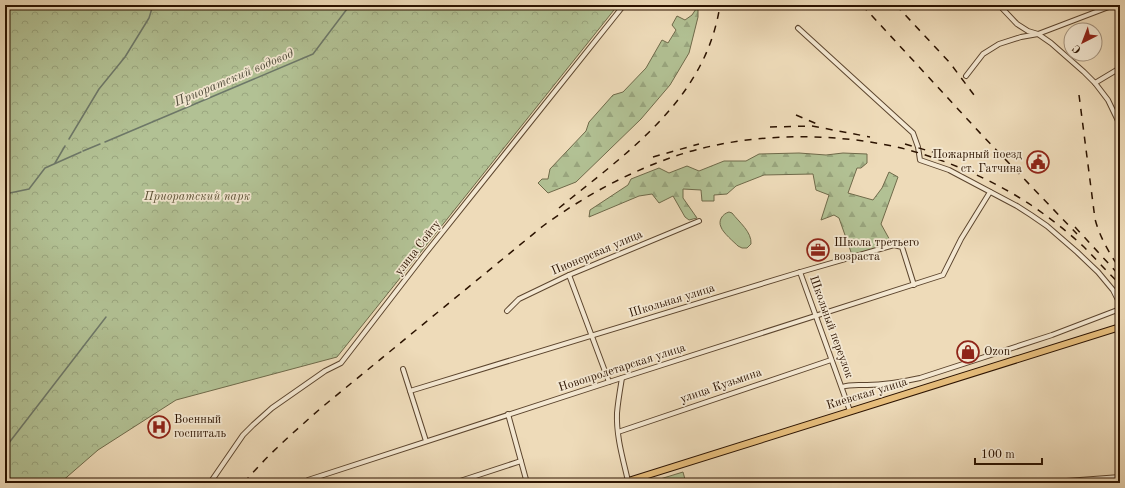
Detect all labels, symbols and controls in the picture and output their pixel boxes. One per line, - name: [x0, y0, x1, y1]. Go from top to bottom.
- north arrow: [1063, 22, 1103, 62]
- text: С: [1071, 42, 1084, 55]
- water label: Приоратский водовод: [172, 47, 296, 109]
- place label: Пожарный поезд ст. Гатчина: [932, 149, 1022, 175]
- public building icon: Пожарный поезд ст. Гатчина: [1025, 149, 1051, 175]
- park label: Приоратский парк: [143, 191, 250, 203]
- street label: улица Сойту: [393, 218, 444, 278]
- street label: Пионерская улица: [550, 228, 644, 278]
- office icon: Школа третьего возраста: [805, 237, 831, 263]
- place label: Школа третьего возраста: [834, 237, 919, 263]
- street label: Школьный переулок: [807, 274, 855, 380]
- street label: Школьная улица: [628, 282, 716, 320]
- shop icon: Ozon: [955, 339, 981, 365]
- street label: Новопролетарская улица: [557, 342, 687, 394]
- place label: Ozon: [984, 346, 1011, 358]
- street label: улица Кузьмина: [679, 366, 763, 406]
- street label: Киевская улица: [825, 376, 909, 412]
- hospital icon: Военный госпиталь: [146, 414, 172, 440]
- place label: Военный госпиталь: [174, 414, 226, 440]
- scale bar: [975, 440, 1042, 466]
- text: 100 m: [981, 449, 1015, 461]

